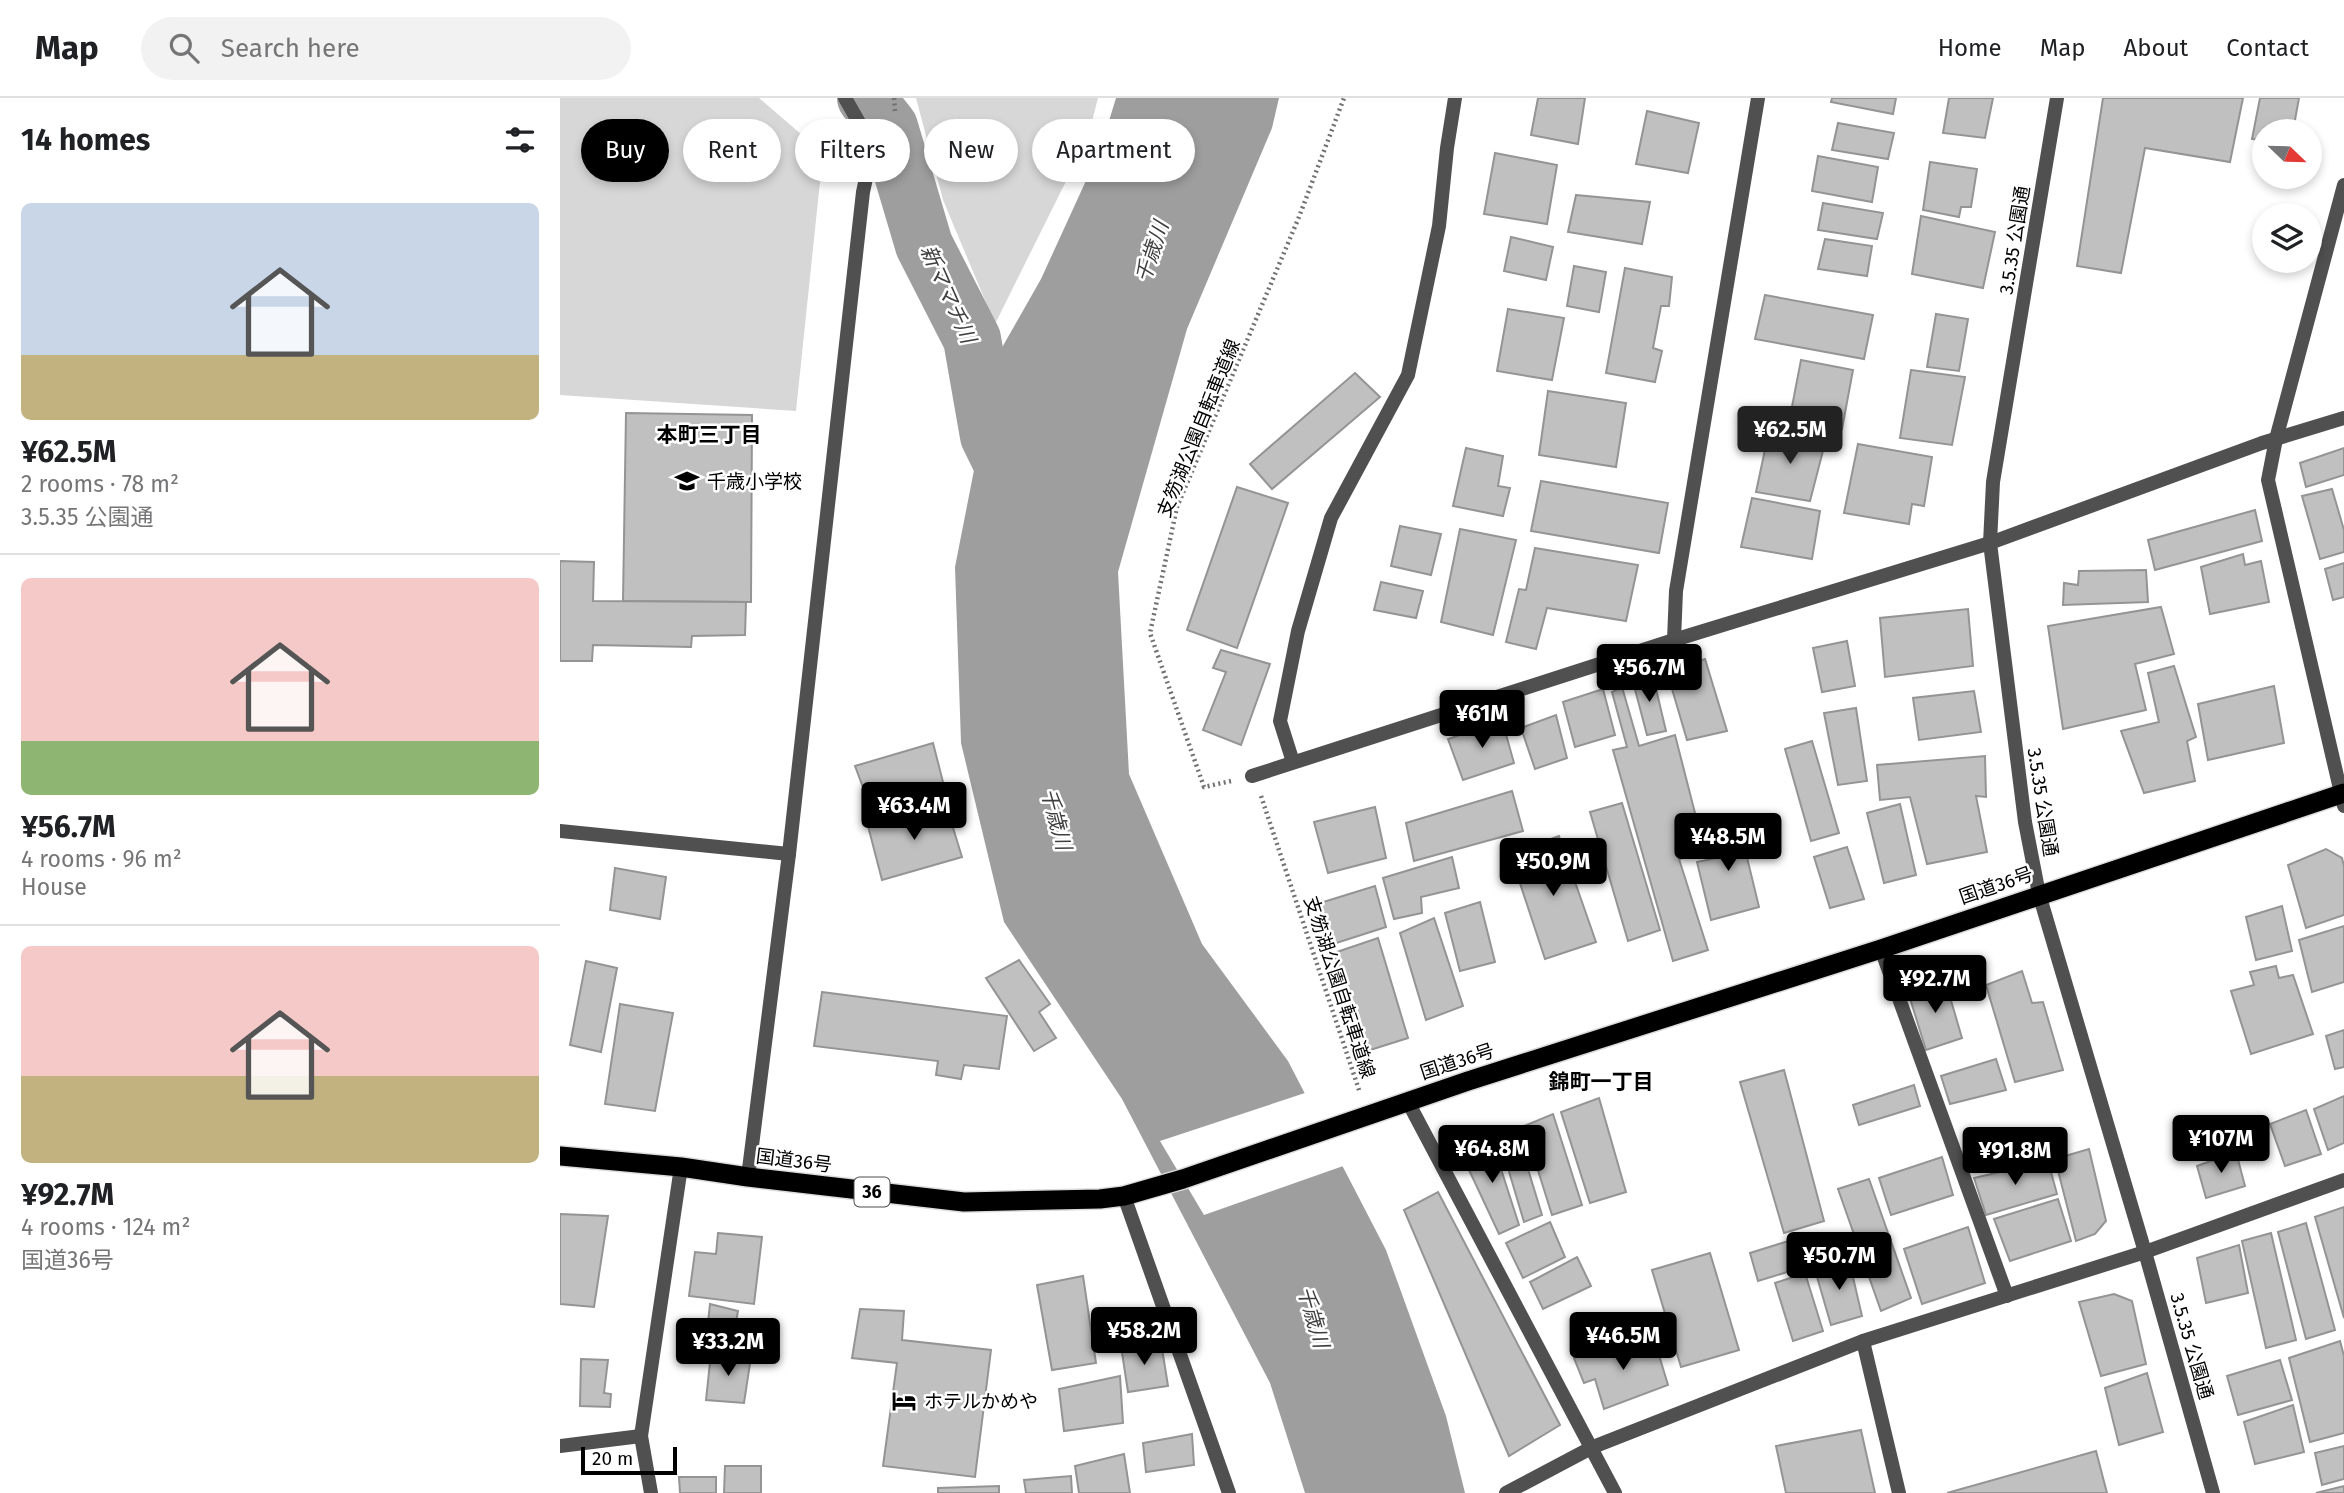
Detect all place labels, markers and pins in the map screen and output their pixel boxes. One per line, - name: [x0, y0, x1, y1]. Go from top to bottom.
- pin: ¥62.5M: [1733, 406, 1847, 466]
- school or university icon: 千歳小学校: [673, 467, 701, 495]
- place label: 千歳小学校: [707, 470, 802, 493]
- pin: ¥56.7M: [1592, 644, 1706, 704]
- pin: ¥61M: [1441, 690, 1523, 750]
- pin: ¥63.4M: [857, 782, 971, 842]
- pin: ¥48.5M: [1671, 814, 1785, 873]
- pin: ¥50.9M: [1496, 838, 1610, 898]
- pin: ¥92.7M: [1878, 956, 1992, 1015]
- pin: ¥107M: [2172, 1116, 2270, 1175]
- pin: ¥64.8M: [1435, 1126, 1549, 1185]
- pin: ¥91.8M: [1958, 1128, 2072, 1187]
- pin: ¥50.7M: [1782, 1232, 1896, 1292]
- pin: ¥58.2M: [1087, 1308, 1201, 1367]
- pin: ¥46.5M: [1566, 1312, 1680, 1372]
- pin: ¥33.2M: [671, 1318, 785, 1378]
- hotel icon: ホテルかめや: [890, 1387, 918, 1415]
- place label: ホテルかめや: [924, 1390, 1038, 1413]

